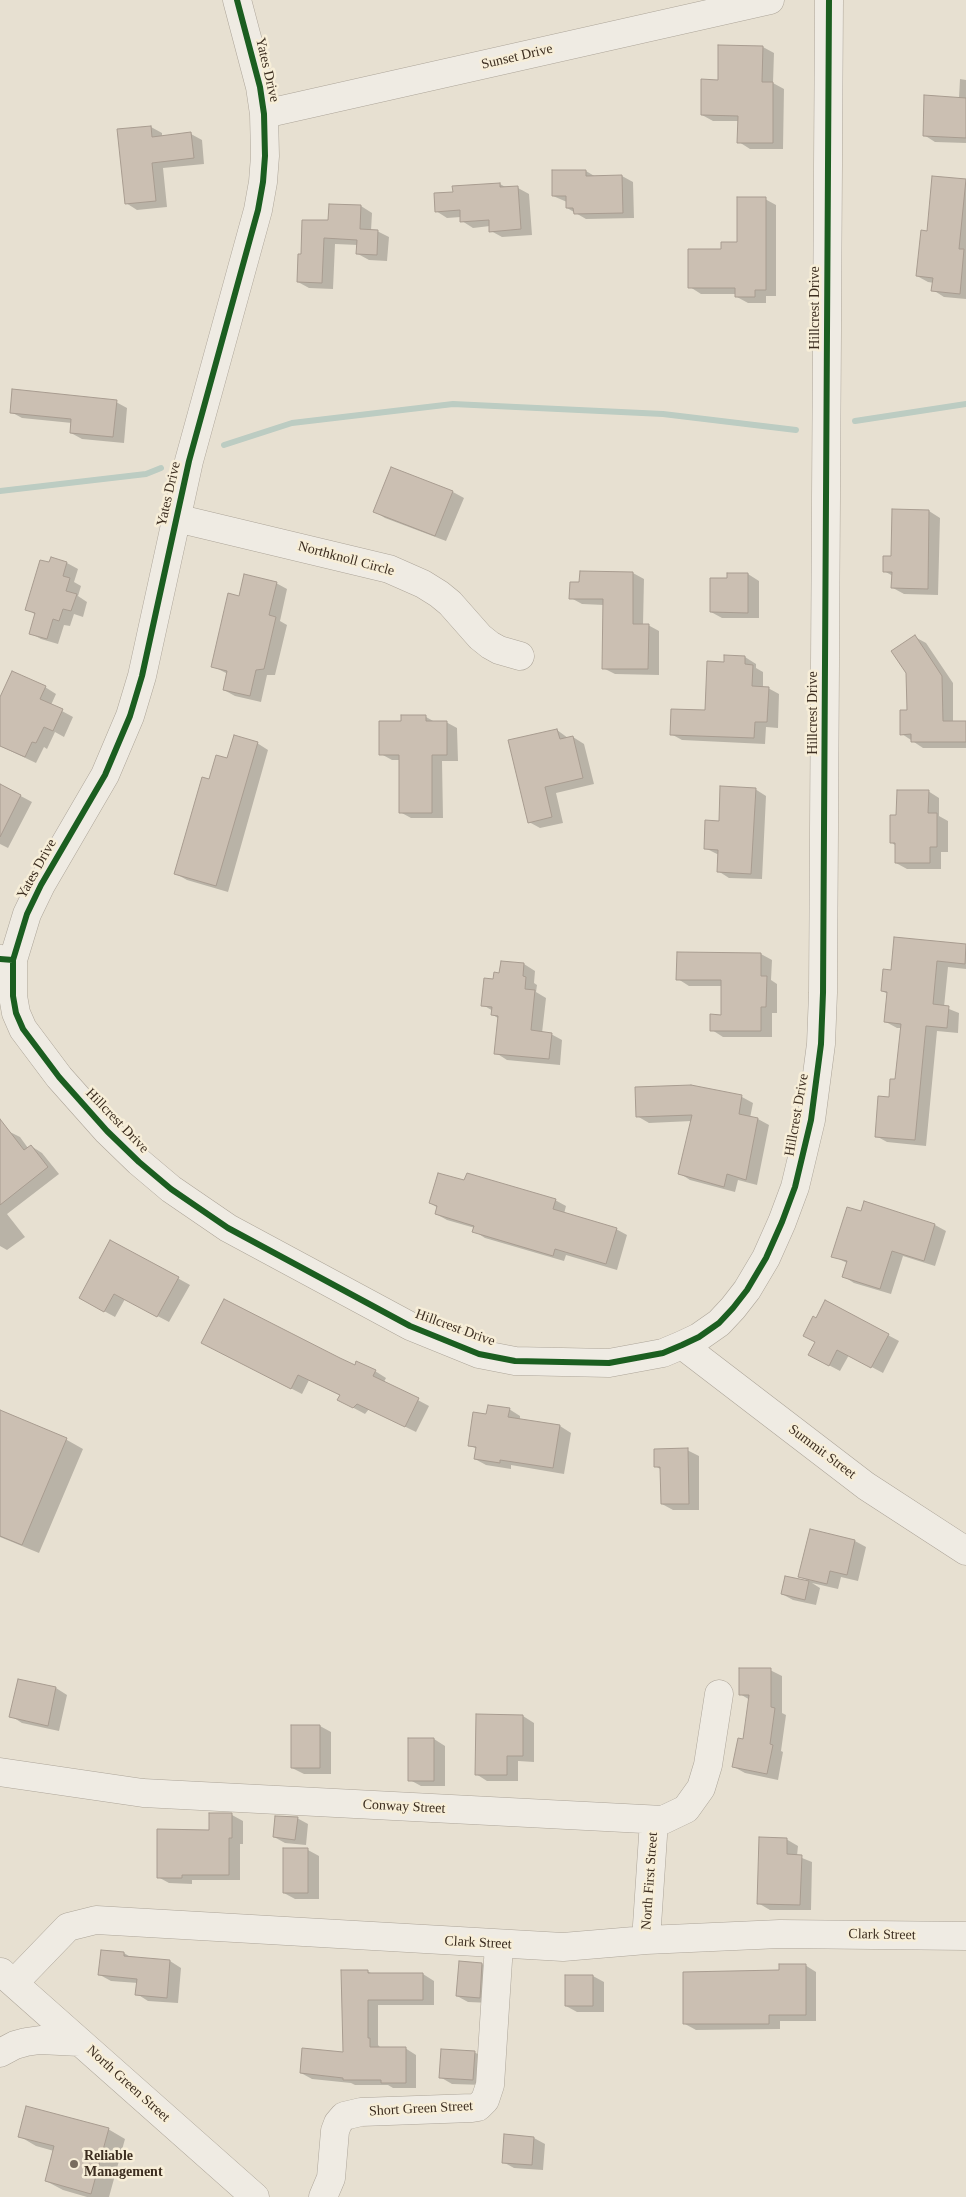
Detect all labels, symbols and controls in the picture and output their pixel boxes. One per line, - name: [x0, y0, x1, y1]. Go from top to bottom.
- street label: Yates Drive: [251, 36, 283, 104]
- street label: Sunset Drive: [480, 41, 554, 73]
- street label: Hillcrest Drive: [807, 266, 823, 350]
- street label: Yates Drive: [153, 460, 185, 528]
- street label: Northknoll Circle: [296, 538, 396, 580]
- street label: Hillcrest Drive: [805, 671, 821, 755]
- street label: Yates Drive: [14, 836, 60, 902]
- street label: Hillcrest Drive: [781, 1072, 813, 1158]
- street label: Hillcrest Drive: [82, 1085, 152, 1157]
- street label: Hillcrest Drive: [413, 1306, 497, 1350]
- street label: Summit Street: [785, 1421, 859, 1483]
- street label: Conway Street: [362, 1796, 446, 1818]
- street label: North First Street: [638, 1832, 662, 1930]
- street label: Clark Street: [848, 1926, 916, 1944]
- street label: Clark Street: [444, 1933, 512, 1953]
- street label: North Green Street: [83, 2042, 173, 2126]
- street label: Short Green Street: [369, 2098, 473, 2120]
- place label: Reliable Management: [84, 2148, 163, 2180]
- marker: Reliable Management: [68, 2158, 80, 2170]

